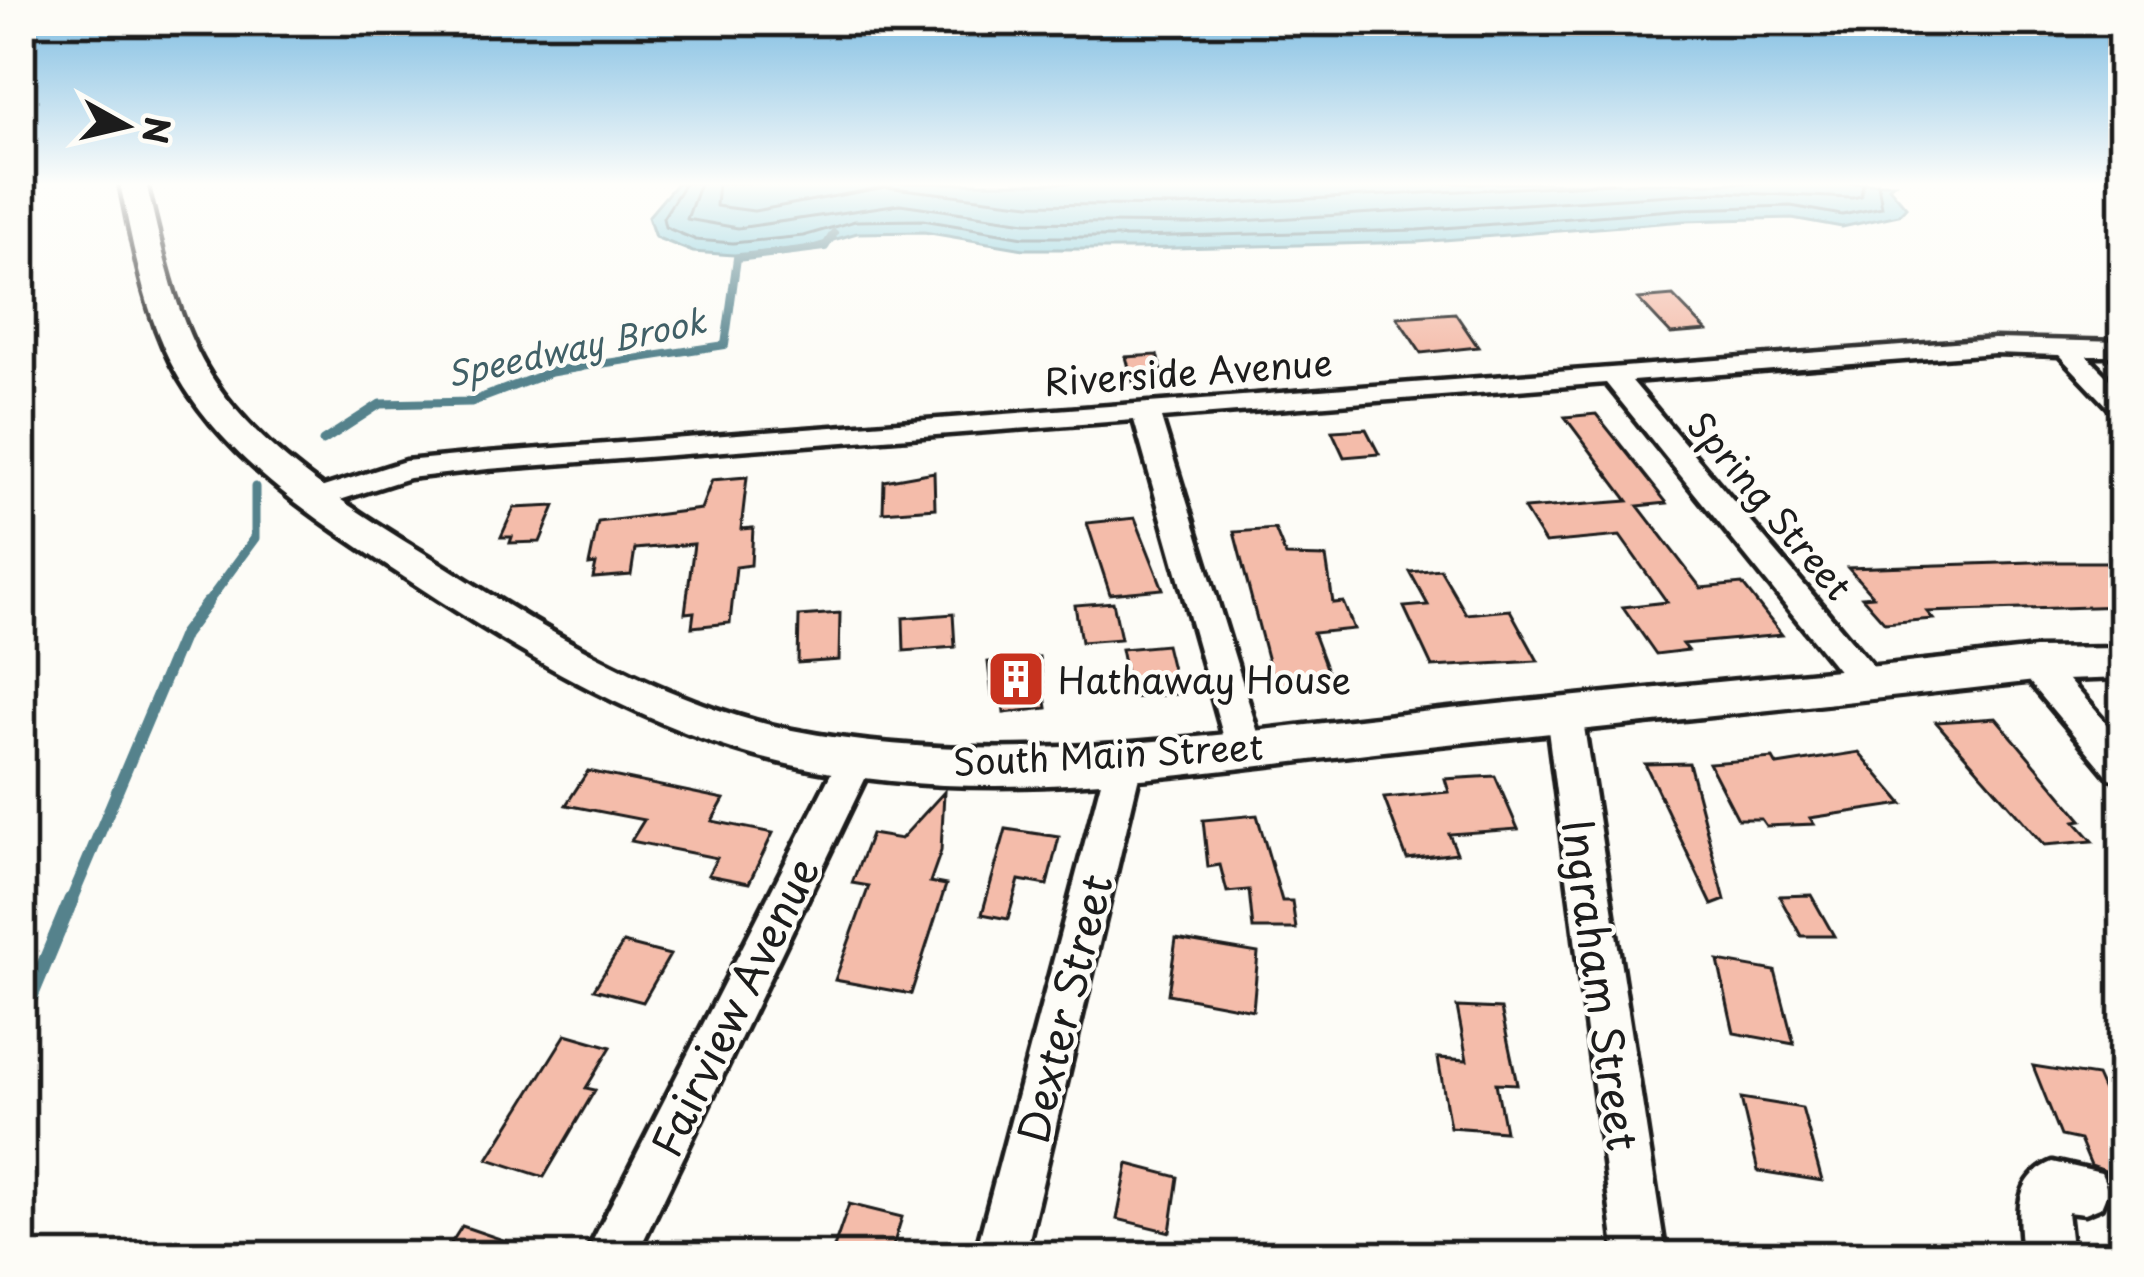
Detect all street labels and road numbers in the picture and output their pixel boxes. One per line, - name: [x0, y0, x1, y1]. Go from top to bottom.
- street label: Riverside Avenue: [1042, 334, 1334, 408]
- street label: Spring Street: [1676, 399, 1866, 611]
- street label: South Main Street: [951, 718, 1265, 788]
- street label: Ingraham Street: [1548, 815, 1656, 1155]
- street label: Fairview Avenue: [633, 846, 833, 1166]
- street label: Dexter Street: [999, 867, 1127, 1149]

